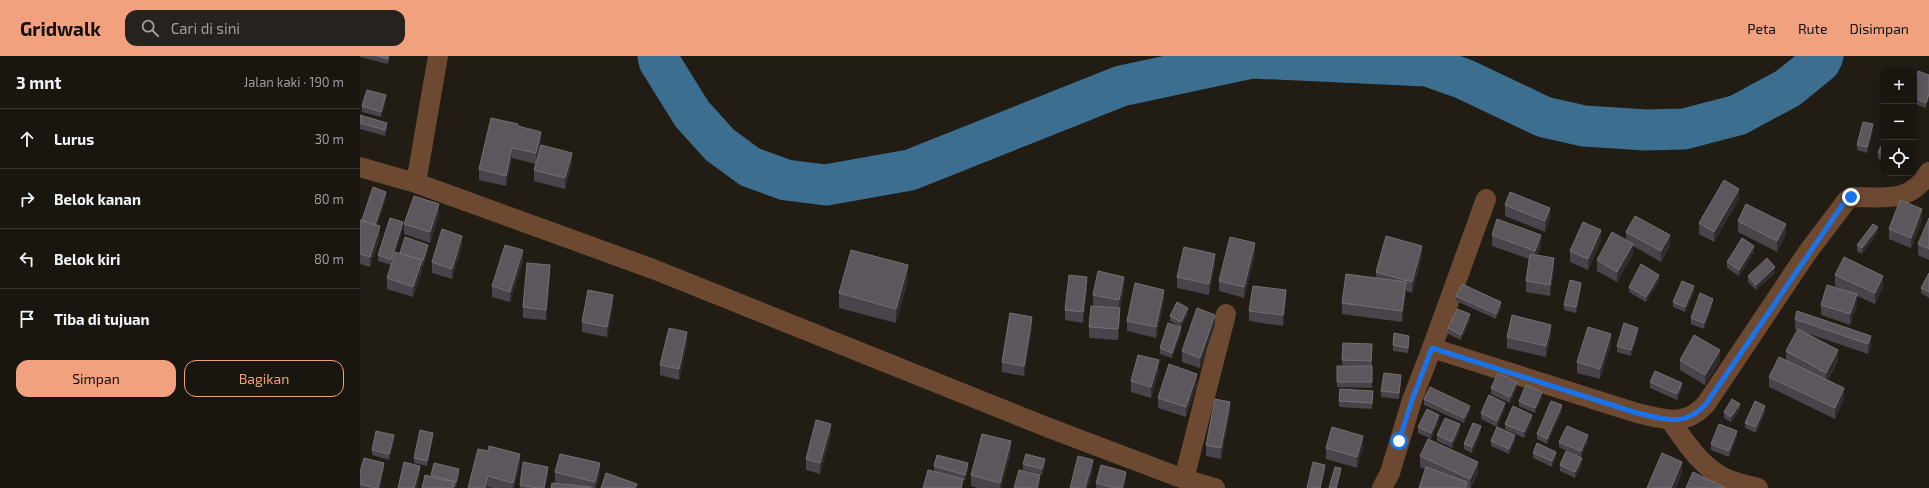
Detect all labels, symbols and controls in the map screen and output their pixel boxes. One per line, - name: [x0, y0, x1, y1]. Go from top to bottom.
- search box: [125, 10, 405, 46]
- text: Gridwalk: [20, 17, 101, 40]
- icon: search: [139, 17, 161, 39]
- text: Cari di sini: [171, 19, 240, 37]
- text: Peta: [1747, 20, 1776, 37]
- text: Rute: [1798, 20, 1827, 37]
- text: Disimpan: [1849, 20, 1909, 37]
- map controls: [1881, 68, 1917, 176]
- button: +: [1881, 68, 1917, 104]
- text: 3 mnt: [16, 72, 61, 92]
- text: Jalan kaki · 190 m: [244, 74, 344, 90]
- button: −: [1881, 104, 1917, 140]
- icon: ahead: [16, 128, 38, 150]
- text: Lurus: [54, 130, 94, 148]
- text: 30 m: [315, 131, 344, 147]
- button: locate: [1881, 140, 1917, 176]
- icon: right: [16, 188, 38, 210]
- route end: [1842, 188, 1860, 206]
- text: Belok kanan: [54, 190, 141, 208]
- text: 80 m: [314, 191, 344, 207]
- icon: left: [16, 248, 38, 270]
- text: Belok kiri: [54, 250, 120, 268]
- text: 80 m: [314, 251, 344, 267]
- icon: arrive: [16, 308, 38, 330]
- text: Tiba di tujuan: [54, 310, 150, 328]
- button: Simpan: [16, 360, 176, 397]
- button: Bagikan: [184, 360, 344, 397]
- route start: [1390, 432, 1408, 450]

